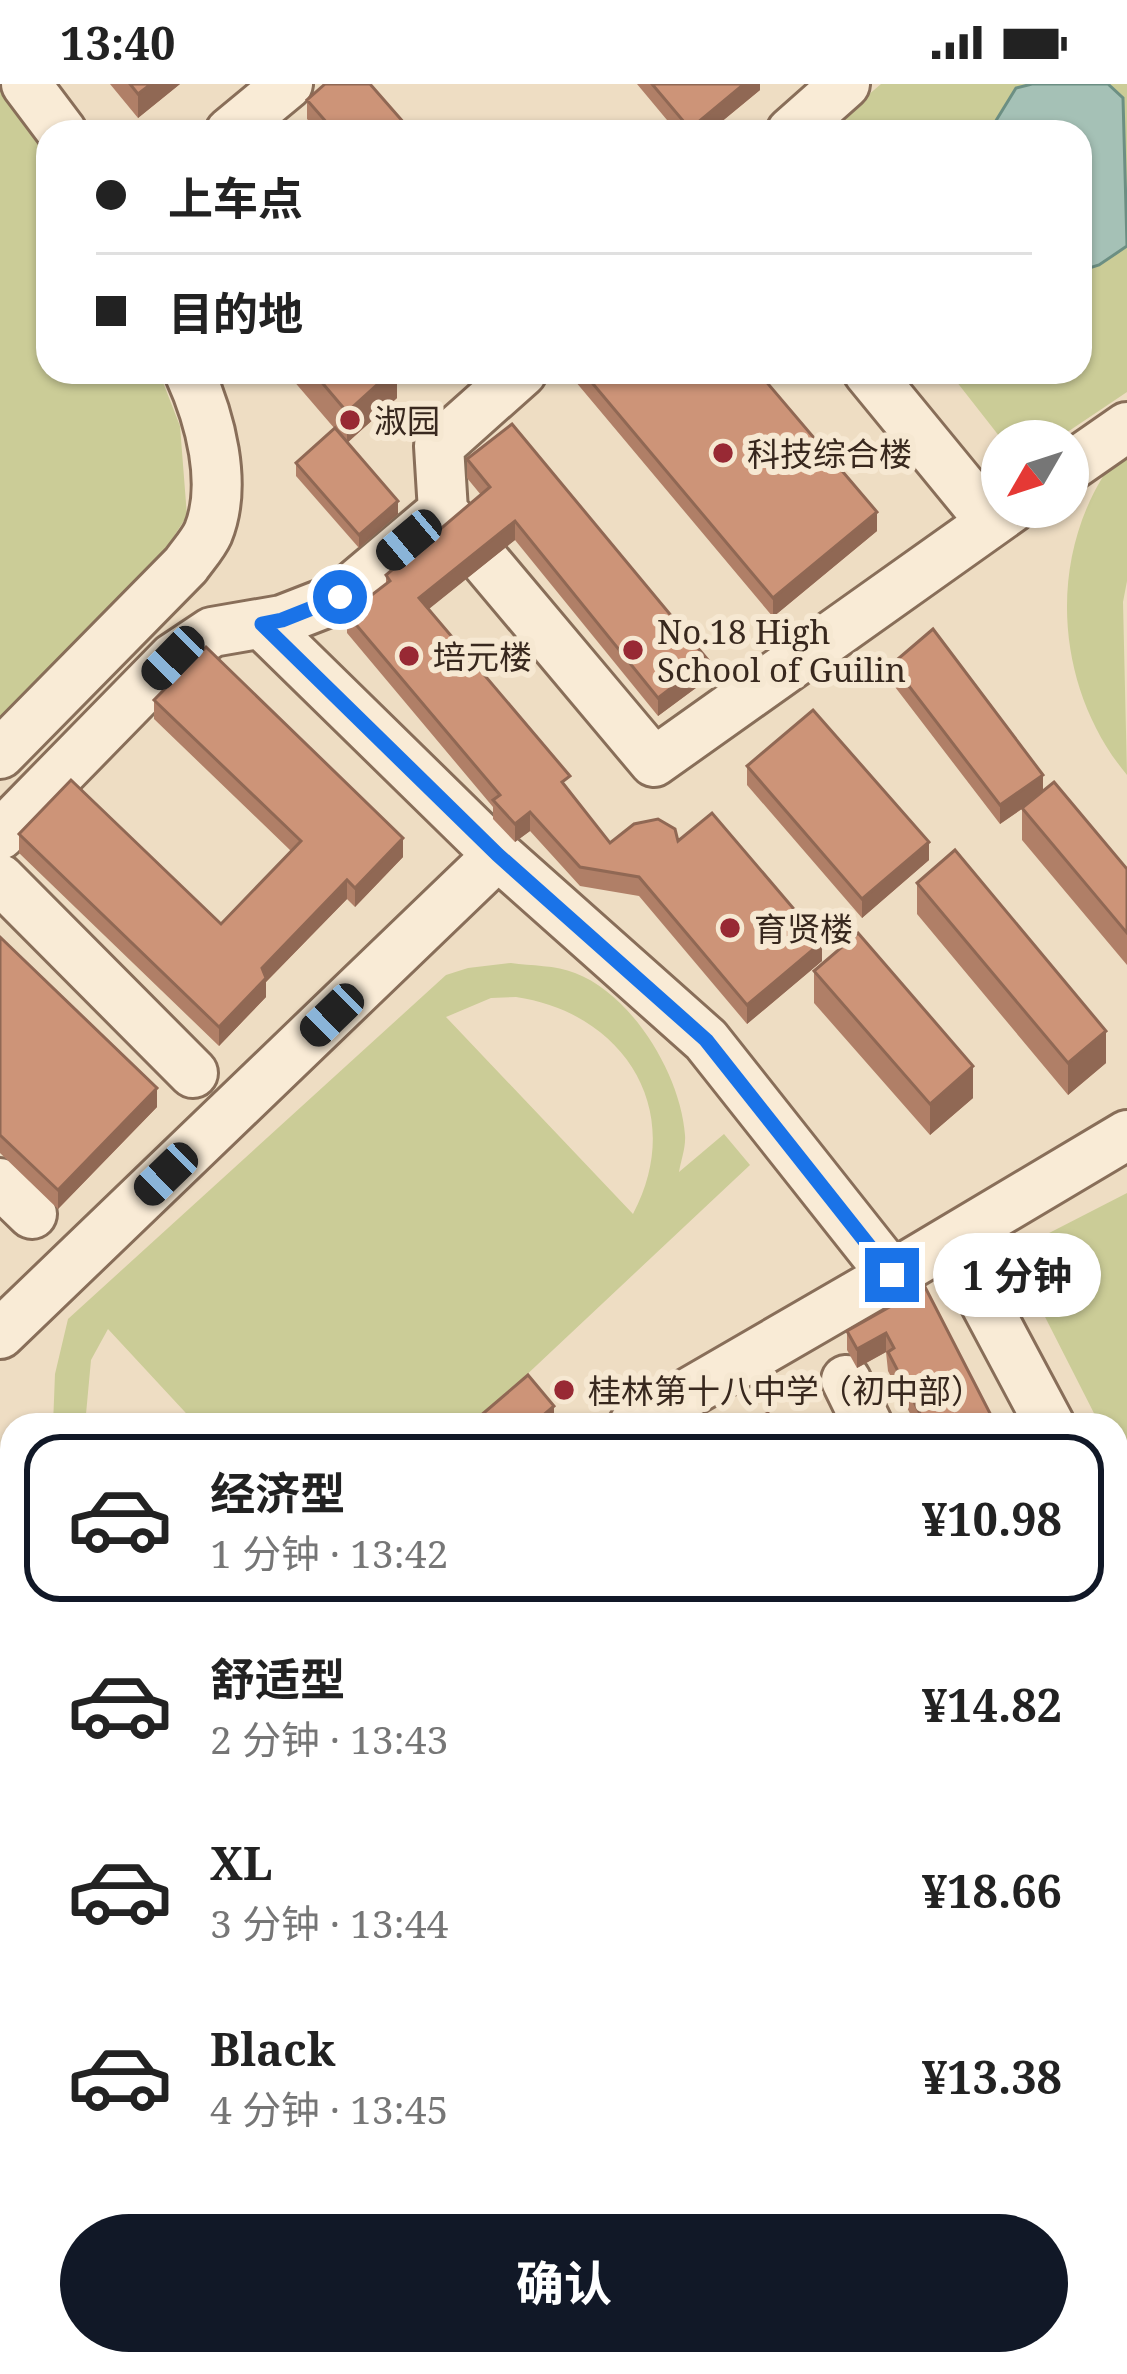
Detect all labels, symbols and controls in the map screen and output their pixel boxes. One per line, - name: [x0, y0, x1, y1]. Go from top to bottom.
- text: 13:40: [60, 12, 175, 73]
- text: 上车点: [168, 167, 303, 228]
- text: 目的地: [168, 282, 303, 343]
- place label: 淑园: [374, 398, 440, 443]
- marker: 淑园: [337, 407, 363, 433]
- north arrow: [981, 420, 1089, 528]
- map controls: [981, 420, 1089, 528]
- place label: 科技综合楼: [747, 431, 912, 476]
- marker: 科技综合楼: [710, 440, 736, 466]
- car: [370, 503, 448, 577]
- route start: [313, 570, 367, 624]
- place label: No.18 High School of Guilin: [657, 609, 906, 692]
- car: [135, 620, 211, 696]
- place label: 培元楼: [433, 634, 532, 679]
- marker: No.18 High School of Guilin: [620, 637, 646, 663]
- marker: 培元楼: [396, 643, 422, 669]
- place label: 育贤楼: [754, 906, 853, 951]
- marker: 育贤楼: [717, 915, 743, 941]
- car: [294, 977, 370, 1053]
- car: [128, 1136, 204, 1212]
- callout: 1 分钟: [934, 1233, 1102, 1317]
- route end: [865, 1248, 919, 1302]
- text: 1 分钟: [962, 1248, 1072, 1301]
- place label: 桂林第十八中学（初中部）: [588, 1368, 984, 1413]
- marker: 桂林第十八中学（初中部）: [551, 1377, 577, 1403]
- text: 经济型: [210, 1462, 345, 1523]
- icon: car: [66, 1464, 174, 1572]
- text: ¥10.98: [922, 1488, 1062, 1549]
- text: 1 分钟 · 13:42: [210, 1526, 448, 1579]
- text: 舒适型: [210, 1648, 345, 1709]
- icon: car: [66, 1650, 174, 1758]
- text: ¥14.82: [922, 1674, 1062, 1735]
- text: 2 分钟 · 13:43: [210, 1712, 448, 1765]
- text: XL: [210, 1832, 272, 1893]
- icon: car: [66, 1836, 174, 1944]
- text: ¥18.66: [922, 1860, 1062, 1921]
- text: 3 分钟 · 13:44: [210, 1896, 448, 1949]
- text: Black: [210, 2018, 335, 2079]
- icon: car: [66, 2022, 174, 2130]
- text: ¥13.38: [922, 2046, 1062, 2107]
- text: 4 分钟 · 13:45: [210, 2082, 448, 2135]
- button: 确认: [60, 2214, 1068, 2352]

